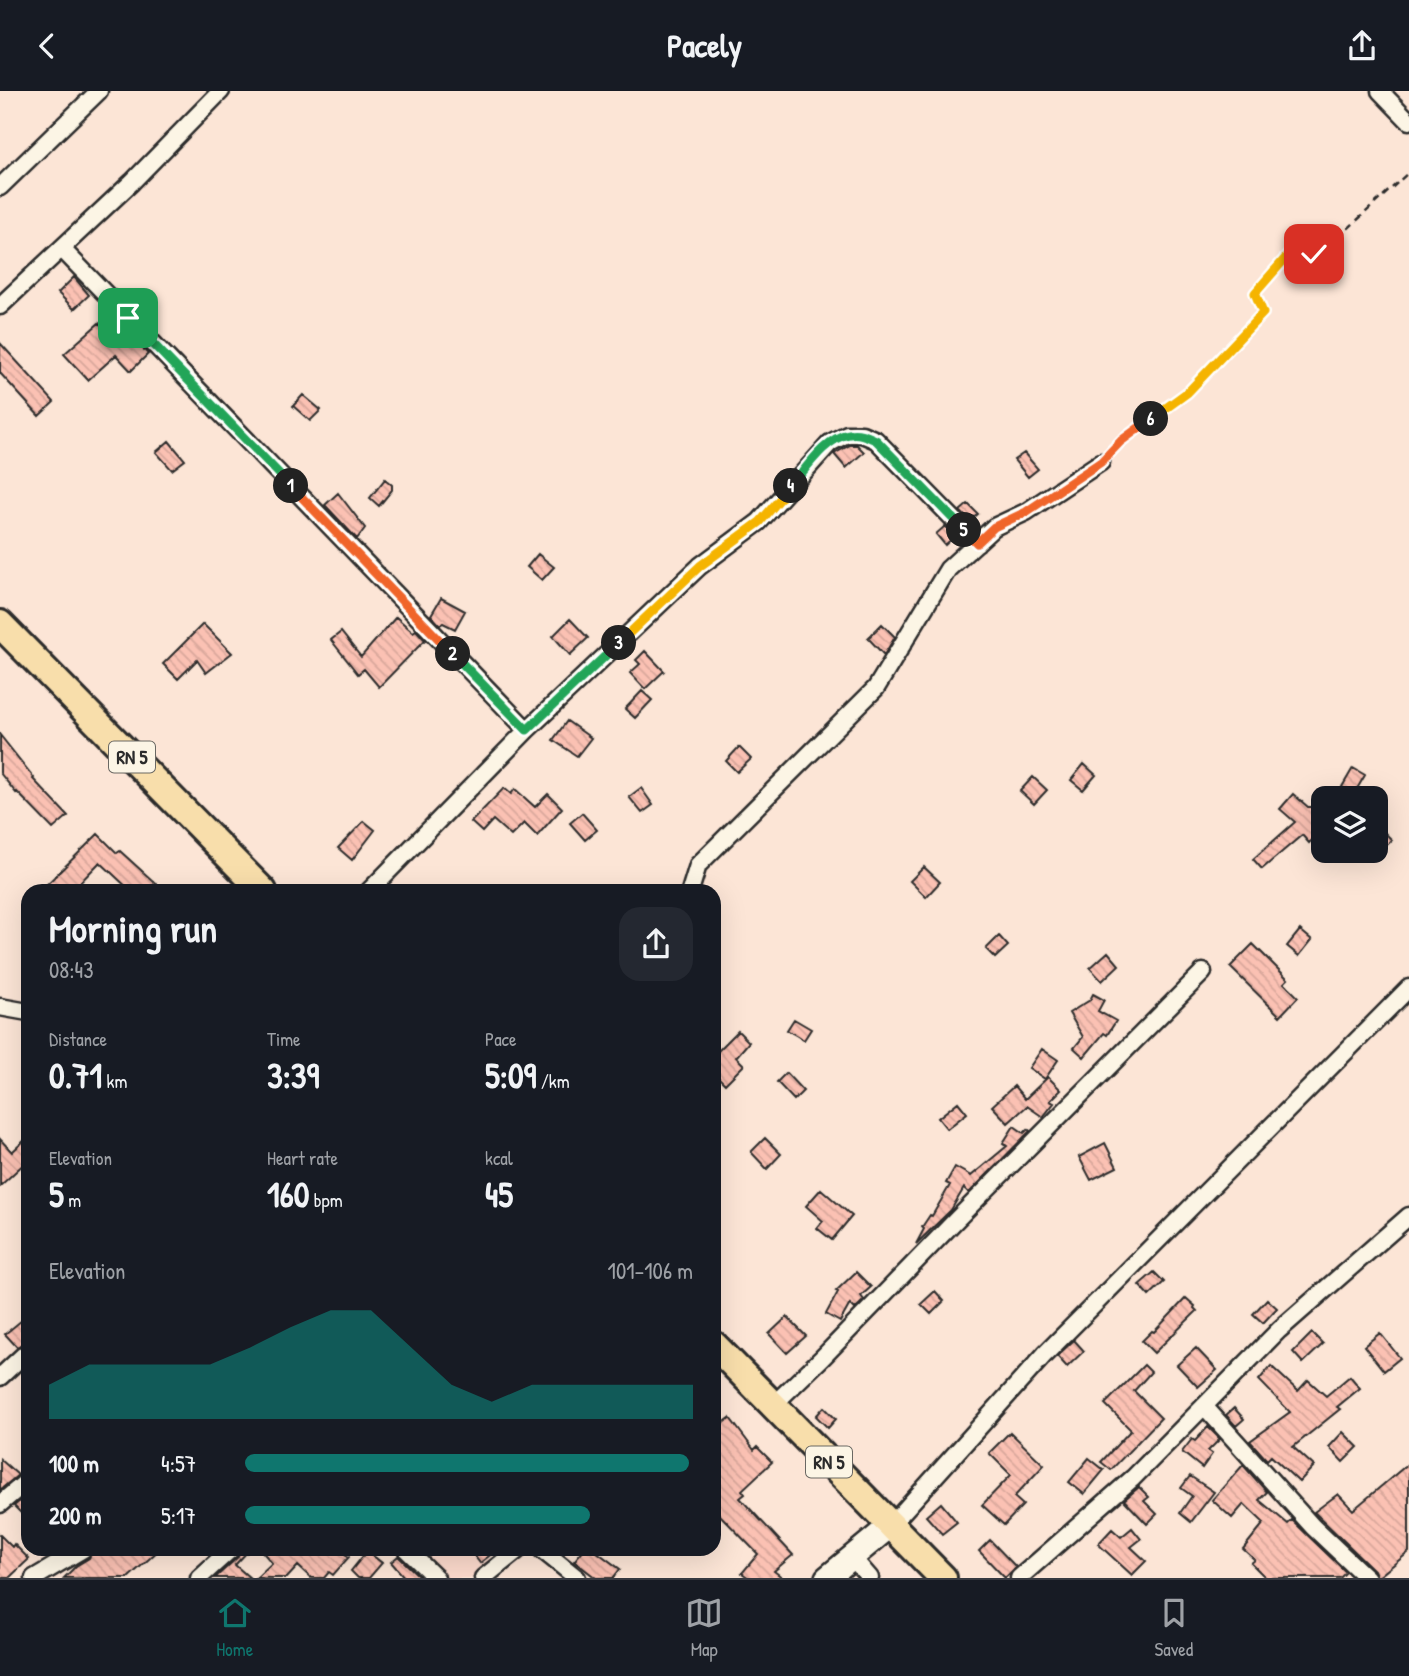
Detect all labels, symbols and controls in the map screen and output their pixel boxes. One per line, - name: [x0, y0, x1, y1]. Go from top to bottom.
- text: Pacely: [667, 24, 742, 67]
- icon: back: [28, 27, 66, 65]
- icon: share: [1343, 27, 1381, 65]
- pin: [1284, 224, 1344, 284]
- icon: check: [1295, 235, 1333, 273]
- pin: [98, 288, 158, 348]
- icon: arrive: [109, 299, 147, 337]
- pin: 6: [1134, 401, 1168, 437]
- text: 6: [1147, 405, 1154, 431]
- pin: 1: [274, 469, 308, 503]
- pin: 4: [774, 469, 808, 503]
- text: 1: [287, 472, 294, 498]
- text: 4: [787, 472, 794, 498]
- pin: 5: [946, 513, 982, 548]
- text: 5: [959, 516, 968, 542]
- pin: 3: [602, 625, 636, 661]
- text: 3: [614, 629, 623, 655]
- pin: 2: [435, 637, 470, 671]
- text: 2: [448, 640, 457, 666]
- road number: RN 5: [109, 741, 155, 772]
- map controls: [1311, 786, 1388, 863]
- button: layers: [1311, 786, 1388, 863]
- text: Morning run: [49, 902, 217, 954]
- button: share: [619, 907, 693, 981]
- text: 08:43: [49, 954, 94, 985]
- text: Distance: [49, 1026, 107, 1052]
- text: Time: [267, 1026, 301, 1052]
- text: Pace: [485, 1026, 517, 1052]
- text: 0.71: [49, 1052, 102, 1099]
- text: 3:39: [267, 1052, 319, 1099]
- text: 5:09: [485, 1052, 536, 1099]
- text: km: [102, 1068, 127, 1094]
- text: /km: [536, 1068, 570, 1094]
- text: Elevation: [49, 1145, 112, 1171]
- text: Heart rate: [267, 1145, 338, 1171]
- text: kcal: [485, 1145, 513, 1171]
- text: 5: [49, 1171, 64, 1218]
- text: 160: [267, 1171, 309, 1218]
- text: 45: [485, 1171, 513, 1218]
- text: m: [64, 1187, 81, 1213]
- text: bpm: [309, 1187, 343, 1213]
- text: Elevation: [49, 1255, 125, 1286]
- text: 101–106 m: [608, 1255, 693, 1286]
- road number: RN 5: [806, 1447, 852, 1477]
- text: 100 m: [49, 1448, 99, 1479]
- text: 4:57: [161, 1448, 196, 1479]
- text: 200 m: [49, 1500, 101, 1531]
- text: 5:17: [161, 1500, 196, 1531]
- tab: Home: [216, 1594, 254, 1662]
- tab: Map: [685, 1594, 723, 1662]
- tab: Saved: [1155, 1594, 1193, 1662]

